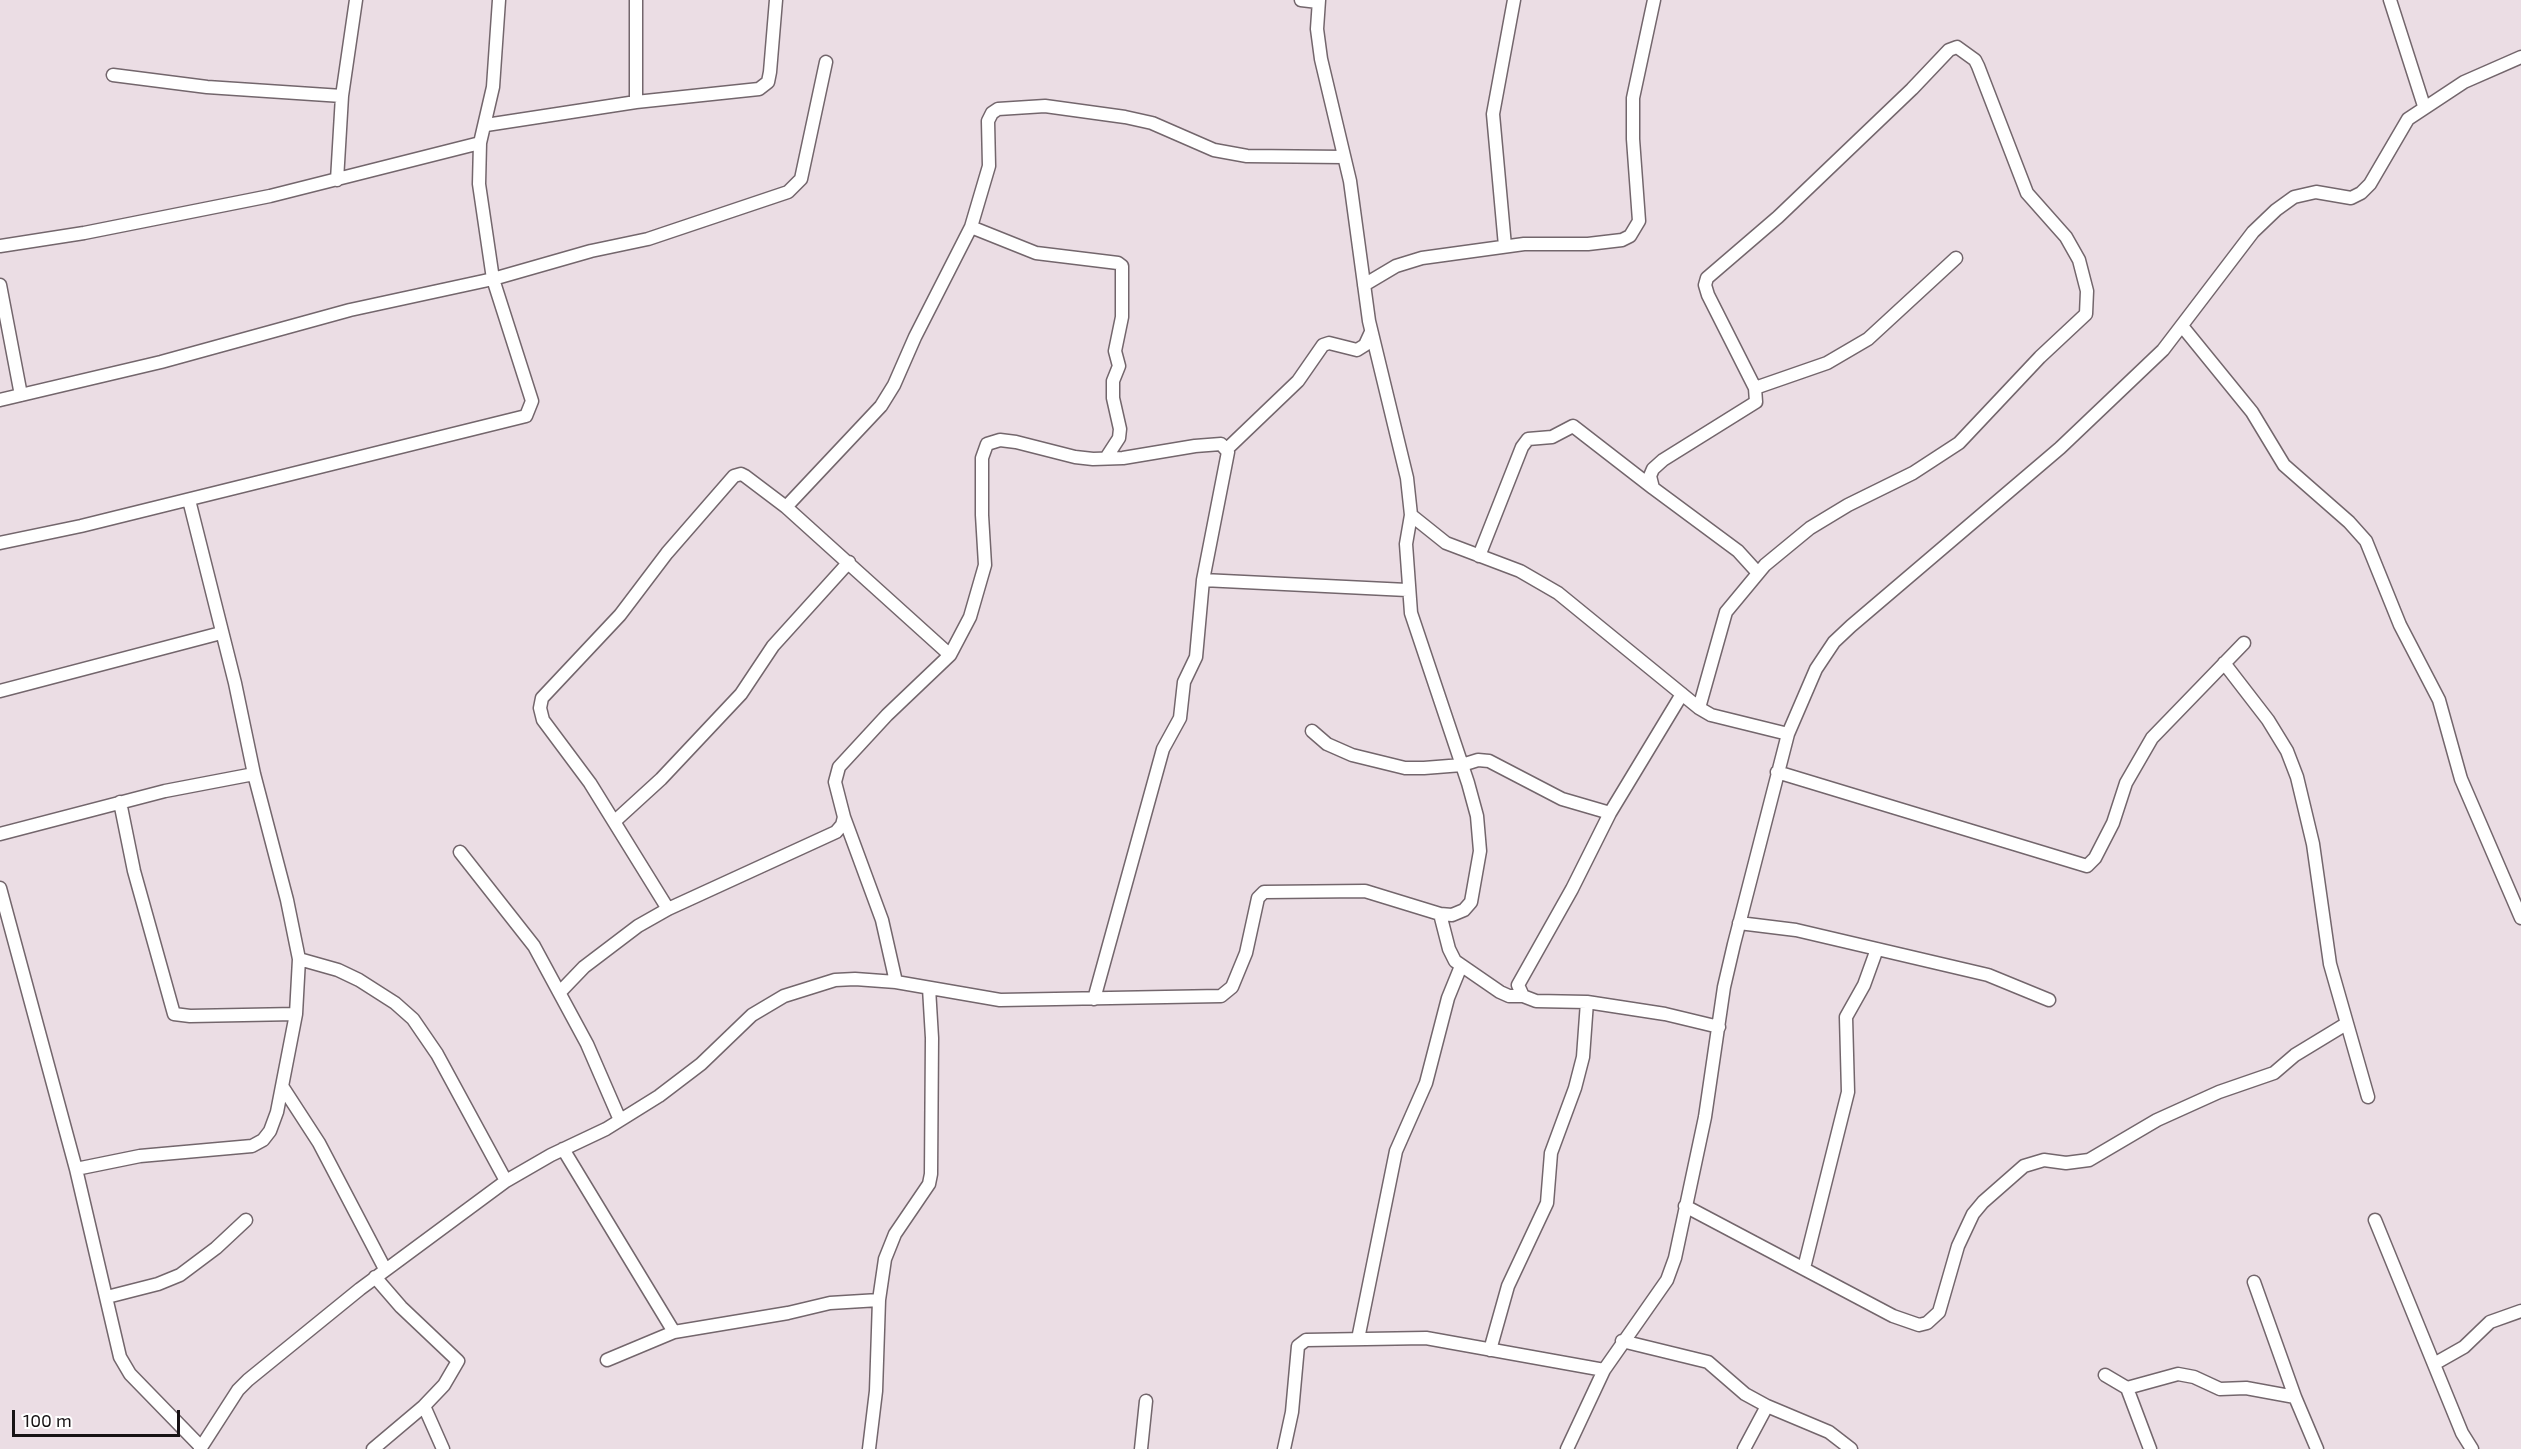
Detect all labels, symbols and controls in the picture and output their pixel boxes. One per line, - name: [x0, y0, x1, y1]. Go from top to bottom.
- scale bar: [15, 1398, 183, 1436]
- text: 100 m: [23, 1409, 72, 1431]

